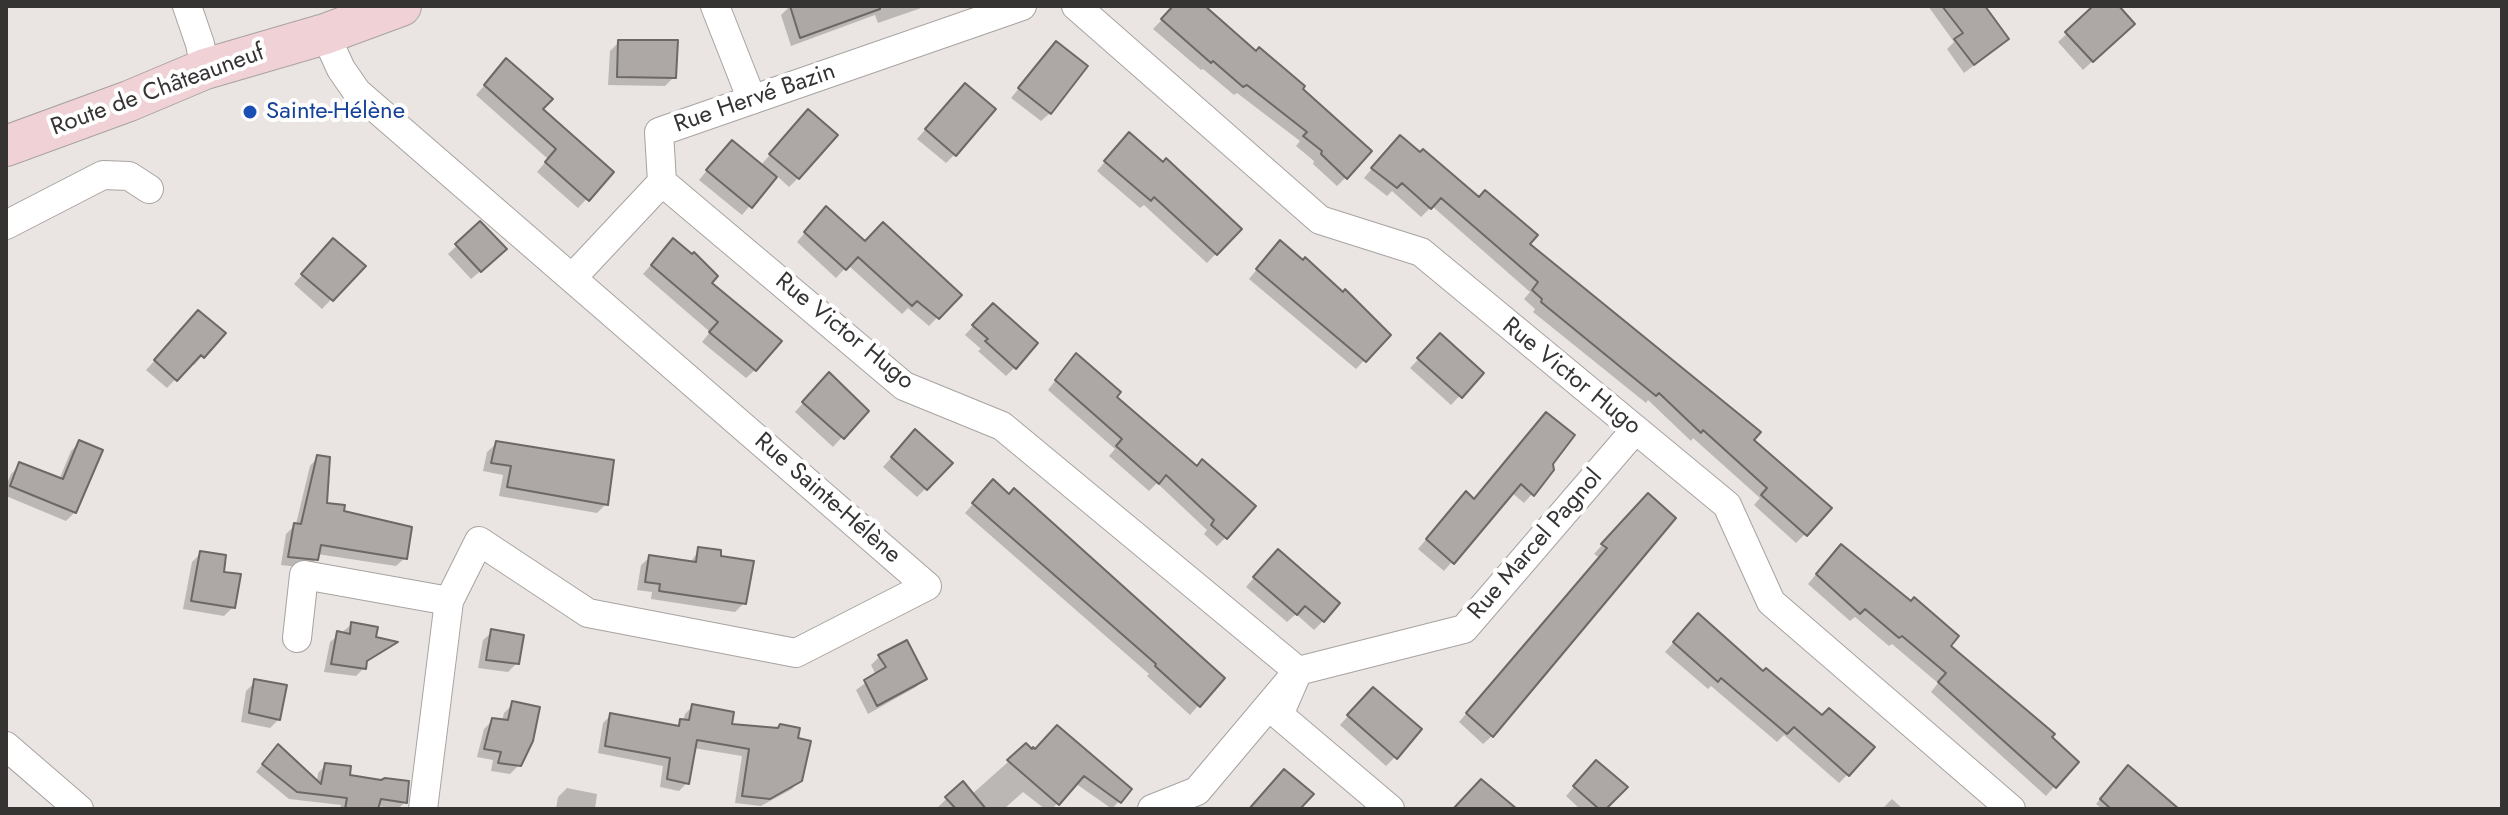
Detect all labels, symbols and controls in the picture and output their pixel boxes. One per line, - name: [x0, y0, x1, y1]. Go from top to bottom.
- street label: Route de Châteauneuf: [47, 39, 269, 143]
- street label: Rue Hervé Bazin: [671, 58, 839, 140]
- place label: Sainte-Hélène: [266, 98, 405, 126]
- marker: Sainte-Hélène: [241, 103, 259, 121]
- street label: Rue Victor Hugo: [769, 267, 919, 397]
- street label: Rue Victor Hugo: [1496, 312, 1646, 442]
- street label: Rue Sainte-Hélène: [748, 428, 906, 570]
- street label: Rue Marcel Pagnol: [1463, 464, 1609, 626]

